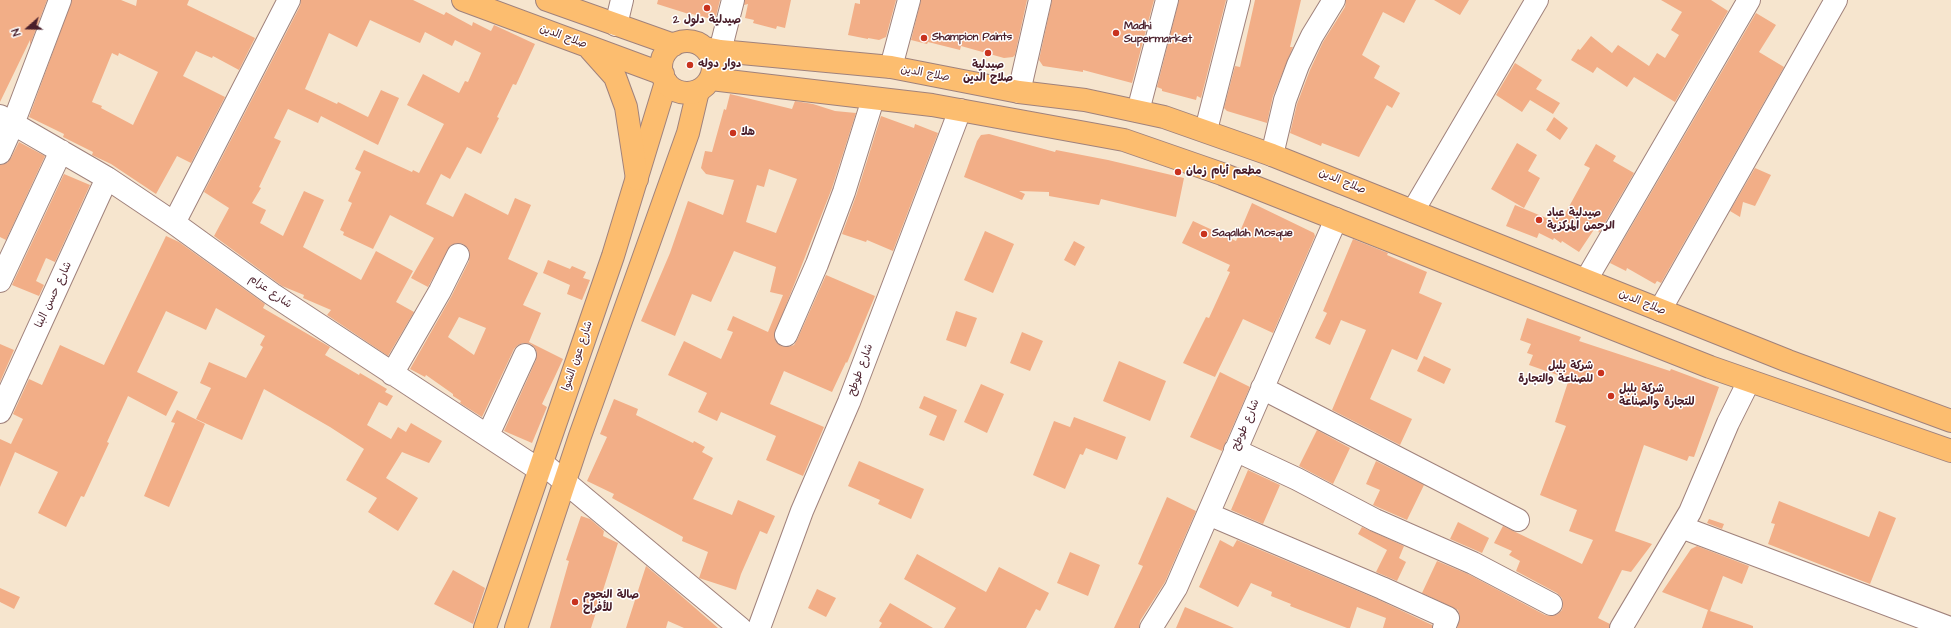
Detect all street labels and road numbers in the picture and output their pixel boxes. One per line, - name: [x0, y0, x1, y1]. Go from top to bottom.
- street label: صلاح الدين: [537, 22, 589, 52]
- street label: صلاح الدين: [899, 63, 951, 85]
- street label: صلاح الدين: [1317, 167, 1367, 197]
- street label: شارع حسن البنا: [33, 260, 75, 330]
- street label: شارع عزام: [246, 272, 294, 312]
- street label: صلاح الدين: [1617, 288, 1667, 318]
- street label: شارع عون الشوا: [560, 319, 596, 393]
- street label: شارع طوطح: [846, 342, 876, 398]
- street label: شارع طوطح: [1229, 398, 1263, 452]

